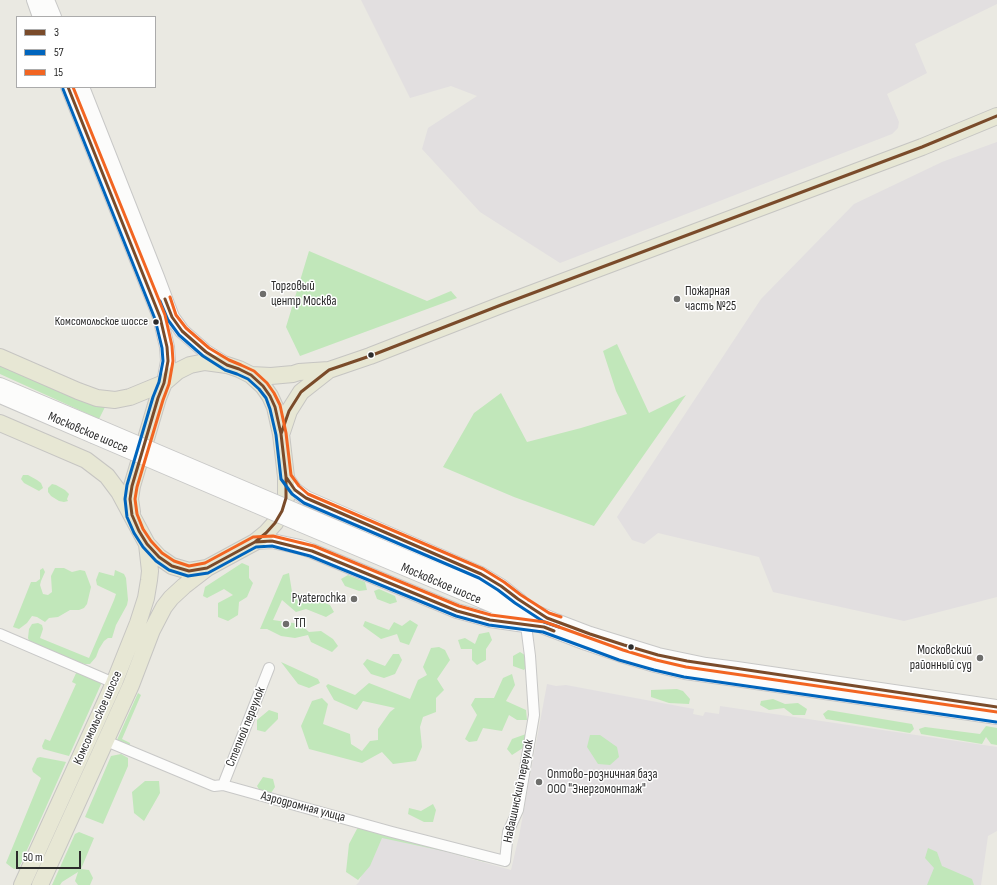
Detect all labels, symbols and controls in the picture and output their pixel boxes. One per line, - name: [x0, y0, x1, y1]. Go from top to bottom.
- legend: [16, 16, 156, 88]
- text: 3: [54, 25, 59, 40]
- text: 57: [54, 45, 64, 60]
- text: 15: [54, 65, 63, 80]
- place label: Торговый центр Москва: [271, 279, 337, 310]
- place label: Пожарная часть №25: [685, 284, 736, 315]
- marker: Торговый центр Москва: [258, 289, 268, 299]
- marker: Пожарная часть №25: [672, 294, 682, 304]
- place label: Комсомольское шоссе: [55, 315, 148, 329]
- marker: Комсомольское шоссе: [151, 317, 161, 327]
- unlabelled marker: [366, 350, 376, 360]
- street label: Московское шоссе: [46, 409, 130, 457]
- street label: Московское шоссе: [399, 560, 483, 608]
- place label: Pyaterochka: [292, 591, 346, 607]
- marker: Pyaterochka: [349, 594, 359, 604]
- place label: ТП: [294, 616, 306, 632]
- marker: ТП: [281, 619, 291, 629]
- unlabelled marker: [626, 642, 636, 652]
- place label: Московский районный суд: [910, 643, 972, 674]
- marker: Московский районный суд: [975, 653, 985, 663]
- street label: Комсомольское шоссе: [70, 669, 126, 767]
- street label: Степной переулок: [223, 685, 269, 769]
- street label: Навашинский переулок: [500, 738, 538, 844]
- place label: Оптово-розничная база ООО "Энергомонтаж": [547, 767, 657, 798]
- marker: Оптово-розничная база ООО "Энергомонтаж": [534, 777, 544, 787]
- street label: Аэродромная улица: [259, 788, 347, 826]
- scale bar: [18, 843, 83, 869]
- text: 50 m: [23, 850, 43, 865]

